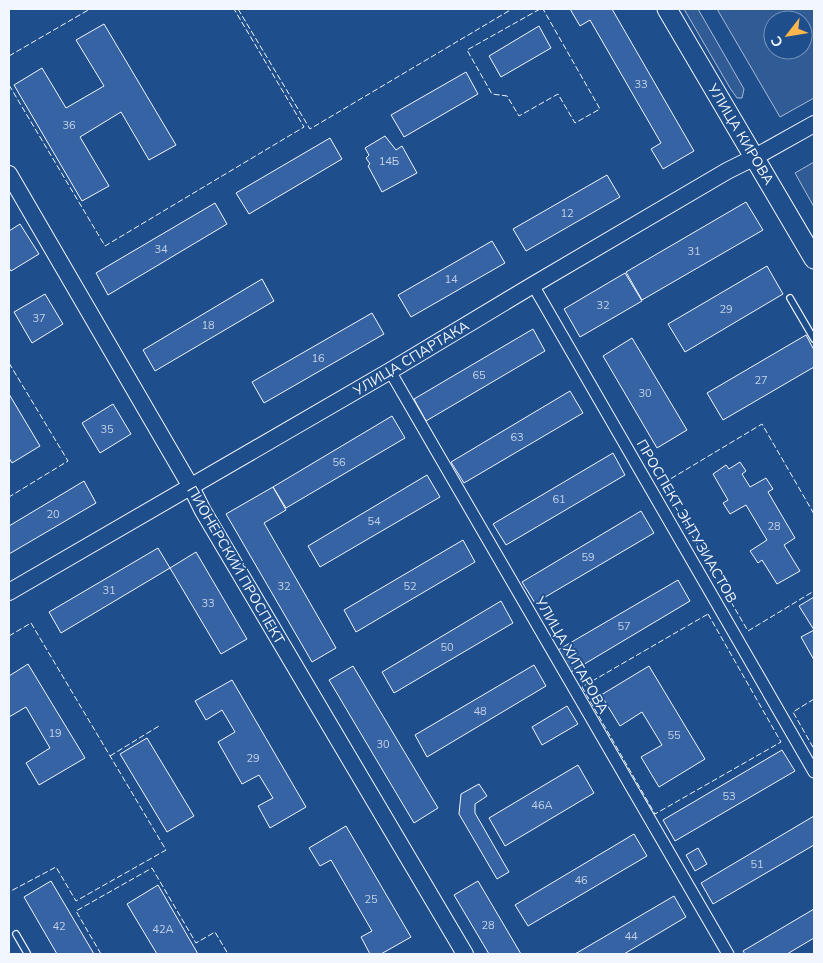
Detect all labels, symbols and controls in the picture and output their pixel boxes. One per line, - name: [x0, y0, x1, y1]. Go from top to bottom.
- north arrow: [763, 10, 813, 60]
- text: С: [767, 33, 787, 50]
- house number: 33: [634, 77, 648, 91]
- street label: УЛИЦА КИРОВА: [703, 79, 779, 188]
- house number: 36: [62, 118, 76, 132]
- house number: 14Б: [379, 154, 399, 168]
- house number: 12: [560, 206, 574, 220]
- house number: 34: [154, 242, 168, 256]
- house number: 31: [687, 244, 701, 258]
- house number: 14: [444, 272, 458, 286]
- house number: 32: [596, 298, 610, 312]
- house number: 29: [719, 302, 733, 316]
- house number: 37: [32, 311, 46, 325]
- street label: УЛИЦА СПАРТАКА: [349, 316, 473, 400]
- house number: 18: [201, 318, 215, 332]
- house number: 16: [311, 351, 325, 365]
- house number: 65: [472, 368, 486, 382]
- house number: 27: [754, 373, 768, 387]
- house number: 30: [638, 386, 652, 400]
- house number: 35: [100, 422, 114, 436]
- house number: 63: [510, 430, 524, 444]
- street label: ПРОСПЕКТ ЭНТУЗИАСТОВ: [633, 436, 741, 606]
- house number: 56: [332, 455, 346, 469]
- street label: ПИОНЕРСКИЙ ПРОСПЕКТ: [183, 483, 289, 648]
- house number: 61: [552, 492, 566, 506]
- house number: 20: [46, 507, 60, 521]
- house number: 54: [367, 514, 381, 528]
- house number: 28: [767, 519, 781, 533]
- house number: 59: [581, 550, 595, 564]
- house number: 32: [277, 579, 291, 593]
- house number: 52: [403, 579, 417, 593]
- house number: 31: [102, 583, 116, 597]
- street label: УЛИЦА ХИТАРОВА: [531, 592, 613, 717]
- house number: 33: [201, 596, 215, 610]
- house number: 57: [617, 619, 631, 633]
- house number: 50: [440, 640, 454, 654]
- house number: 48: [473, 704, 487, 718]
- house number: 19: [48, 726, 62, 740]
- house number: 55: [667, 728, 681, 742]
- house number: 30: [376, 737, 390, 751]
- house number: 29: [246, 751, 260, 765]
- house number: 53: [722, 789, 736, 803]
- house number: 46А: [531, 798, 553, 812]
- house number: 51: [750, 857, 764, 871]
- house number: 46: [574, 873, 588, 887]
- house number: 25: [364, 892, 378, 906]
- house number: 28: [481, 918, 495, 932]
- house number: 42: [52, 919, 66, 933]
- house number: 42А: [152, 922, 174, 936]
- house number: 44: [624, 929, 638, 943]

